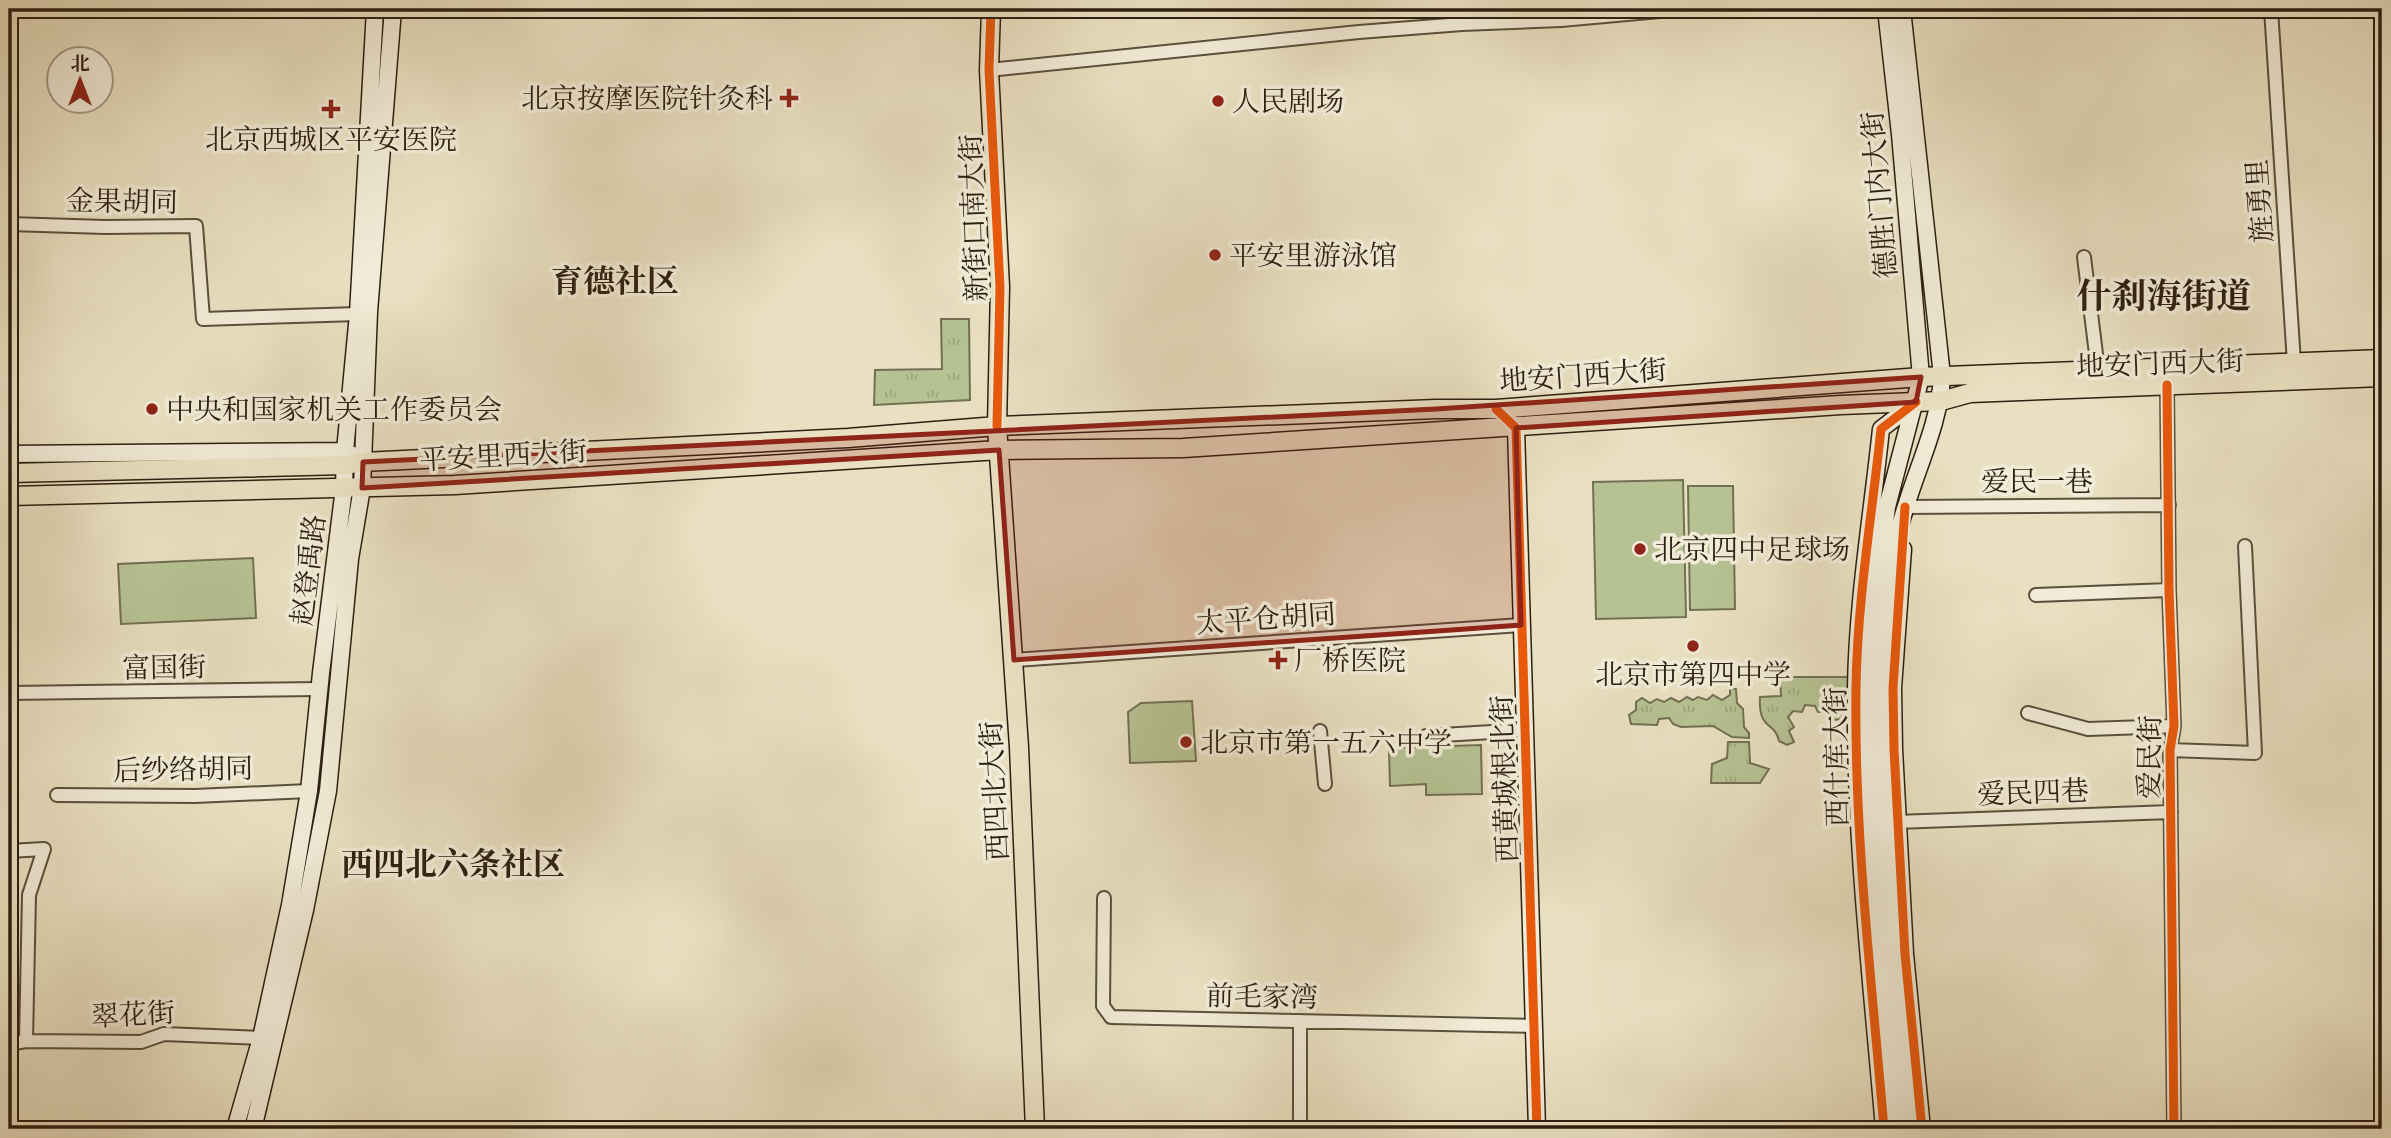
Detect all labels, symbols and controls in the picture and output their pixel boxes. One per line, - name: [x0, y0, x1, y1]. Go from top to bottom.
- north arrow: [46, 46, 116, 116]
- text: 北: [70, 52, 90, 75]
- place label: 北京按摩医院针灸科: [521, 81, 773, 116]
- place label: 人民剧场: [1232, 84, 1344, 119]
- marker: 北京按摩医院针灸科: [779, 88, 799, 108]
- marker: 人民剧场: [1210, 93, 1226, 109]
- marker: 北京西城区平安医院: [321, 99, 341, 119]
- street label: 德胜门内大街: [1855, 110, 1904, 280]
- place label: 北京西城区平安医院: [205, 122, 457, 157]
- street label: 新街口南大街: [953, 133, 994, 303]
- street label: 旌勇里: [2239, 158, 2280, 244]
- street label: 金果胡同: [66, 183, 178, 220]
- place label: 平安里游泳馆: [1229, 238, 1397, 273]
- marker: 平安里游泳馆: [1207, 247, 1223, 263]
- district label: 育德社区: [551, 262, 679, 301]
- district label: 什刹海街道: [2076, 275, 2252, 318]
- street label: 地安门西大街: [2075, 343, 2245, 384]
- street label: 地安门西大街: [1498, 352, 1668, 399]
- place label: 中央和国家机关工作委员会: [166, 392, 502, 427]
- marker: 中央和国家机关工作委员会: [144, 401, 160, 417]
- street label: 平安里西大街: [418, 434, 588, 477]
- street label: 爱民一巷: [1981, 464, 2093, 499]
- street label: 赵登禹路: [284, 512, 333, 628]
- place label: 北京四中足球场: [1654, 532, 1850, 567]
- marker: 北京四中足球场: [1632, 541, 1648, 557]
- street label: 太平仓胡同: [1195, 596, 1337, 641]
- marker: 北京市第四中学: [1685, 638, 1701, 654]
- place label: 厂桥医院: [1294, 643, 1406, 678]
- street label: 富国街: [122, 649, 206, 686]
- marker: 厂桥医院: [1268, 650, 1288, 670]
- place label: 北京市第四中学: [1595, 657, 1791, 692]
- street label: 西什库大街: [1818, 687, 1855, 827]
- street label: 西黄城根北街: [1484, 694, 1525, 864]
- street label: 爱民街: [2131, 715, 2168, 799]
- street label: 西四北大街: [973, 720, 1016, 862]
- place label: 北京市第一五六中学: [1200, 725, 1452, 760]
- marker: 北京市第一五六中学: [1178, 734, 1194, 750]
- street label: 后纱络胡同: [113, 751, 253, 788]
- street label: 爱民四巷: [1976, 773, 2090, 812]
- district label: 西四北六条社区: [341, 845, 565, 884]
- street label: 前毛家湾: [1206, 978, 1318, 1015]
- street label: 翠花街: [90, 995, 176, 1034]

